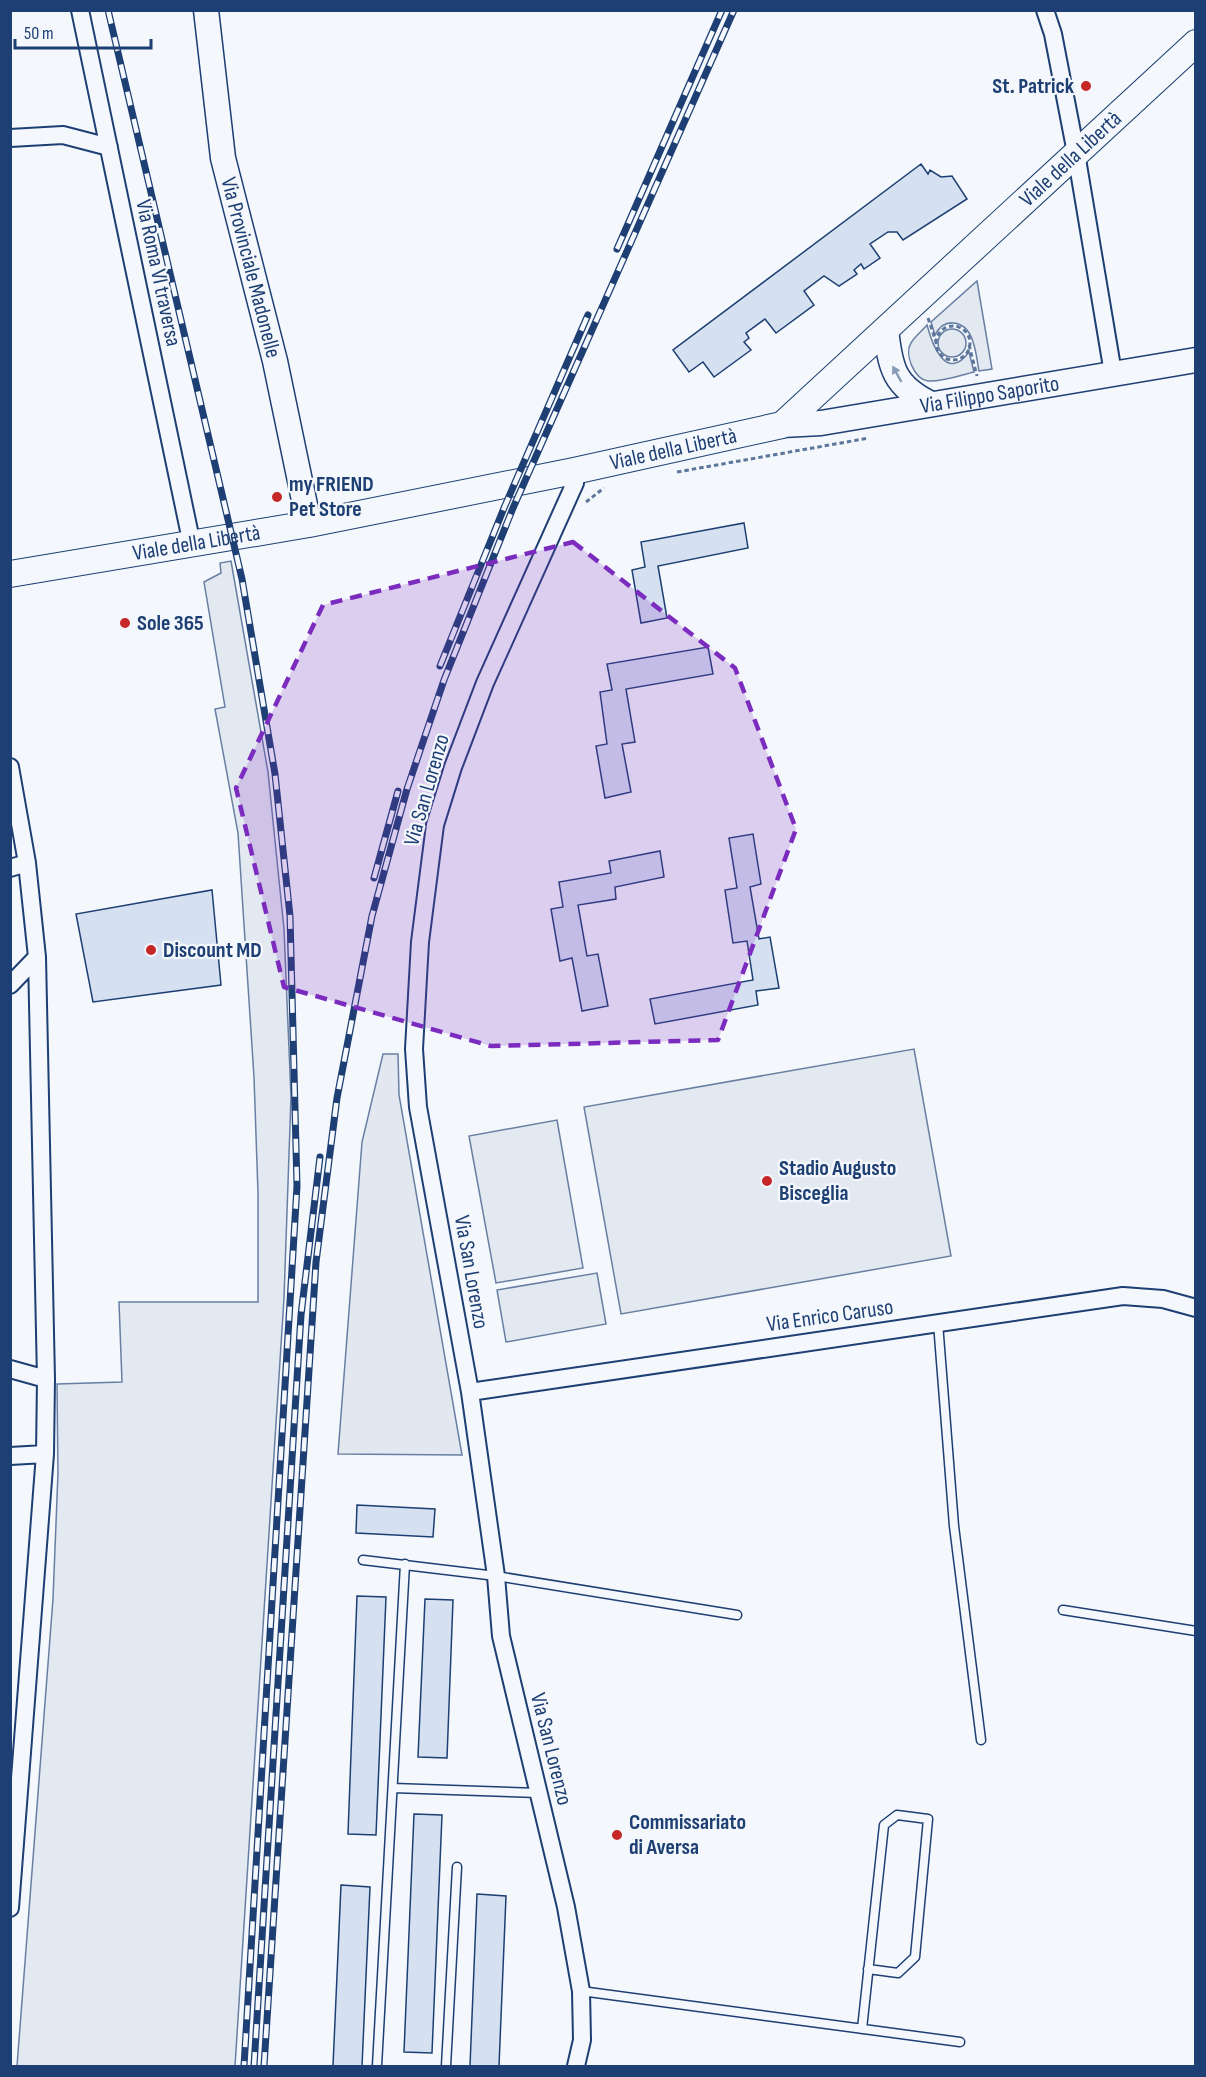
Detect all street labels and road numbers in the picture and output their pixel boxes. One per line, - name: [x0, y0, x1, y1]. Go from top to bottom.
- street label: Viale della Libertà: [1014, 105, 1127, 212]
- street label: Via Provinciale Madonelle: [215, 174, 287, 361]
- street label: Via Roma VI traversa: [129, 197, 187, 349]
- street label: Via Filippo Saporito: [918, 370, 1061, 420]
- street label: Viale della Libertà: [607, 422, 739, 476]
- street label: Viale della Libertà: [131, 519, 262, 567]
- street label: Via San Lorenzo: [398, 731, 456, 849]
- street label: Via San Lorenzo: [448, 1213, 494, 1331]
- street label: Via Enrico Caruso: [765, 1294, 895, 1338]
- street label: Via San Lorenzo: [524, 1690, 578, 1808]

